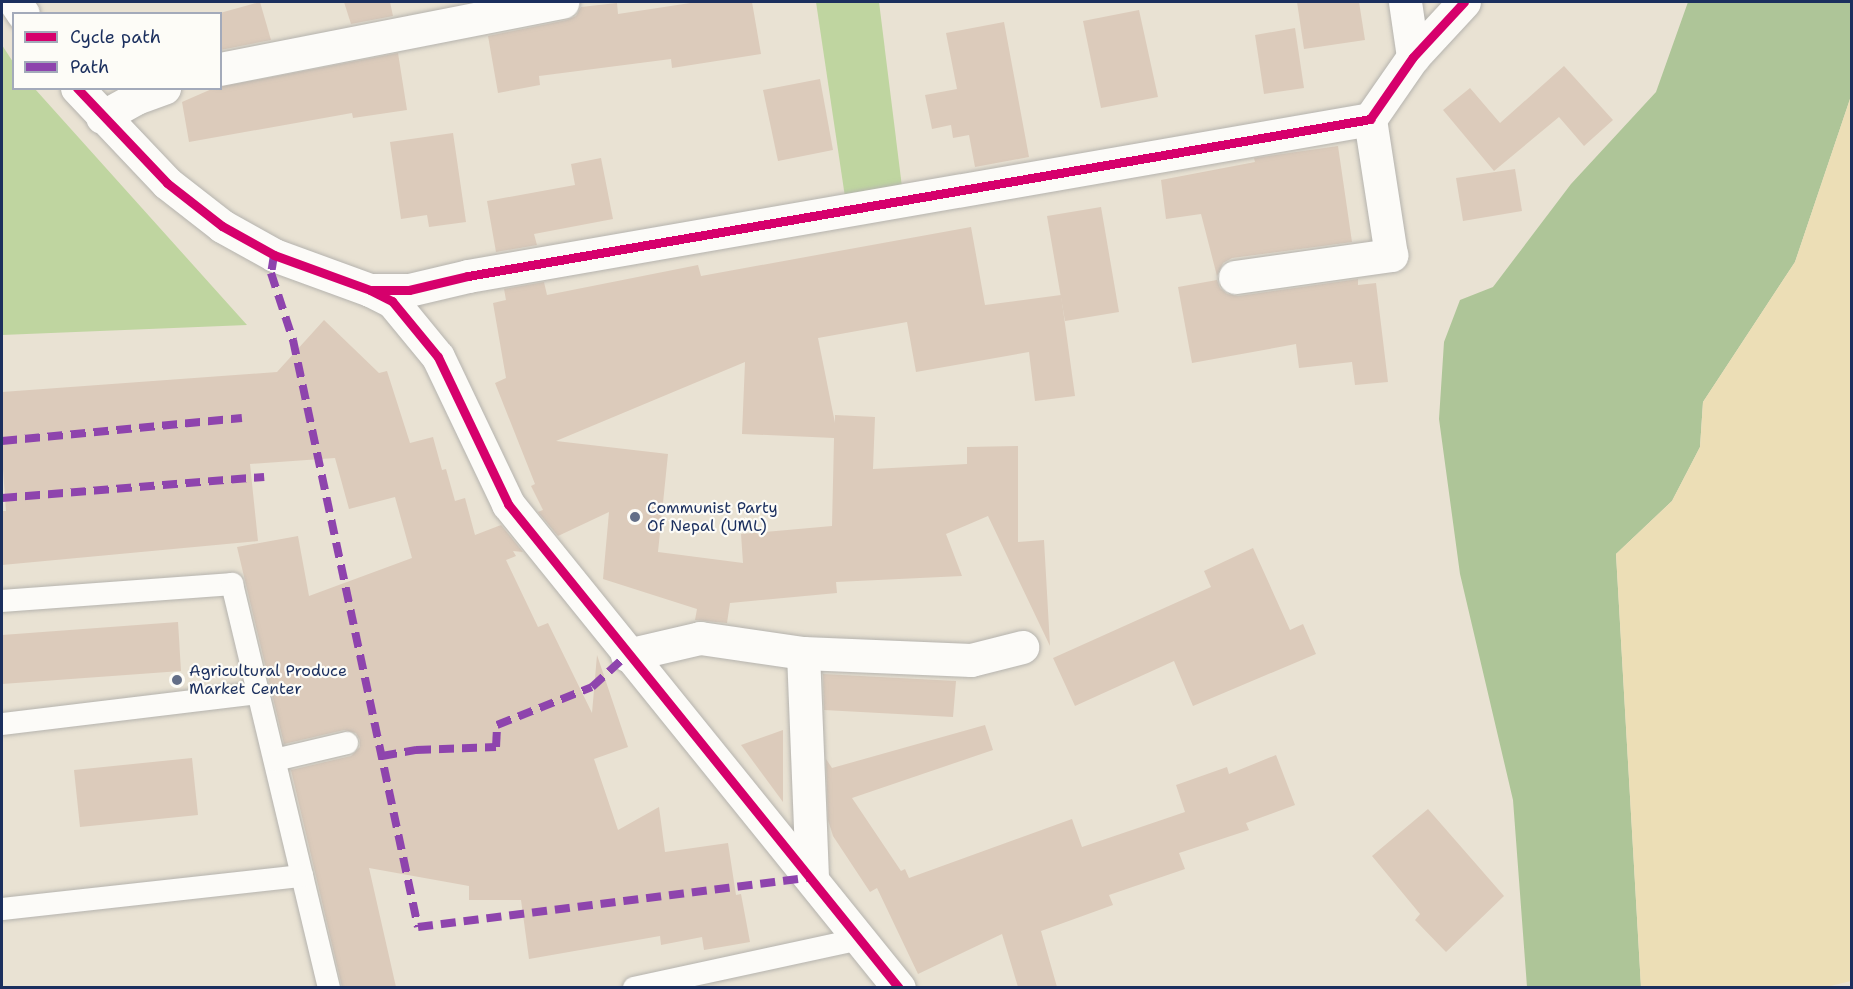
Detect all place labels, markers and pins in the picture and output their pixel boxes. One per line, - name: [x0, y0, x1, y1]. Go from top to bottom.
- place label: Communist Party Of Nepal (UML): [647, 498, 778, 536]
- marker: Communist Party Of Nepal (UML): [628, 510, 642, 524]
- place label: Agricultural Produce Market Center: [189, 661, 347, 699]
- marker: Agricultural Produce Market Center: [170, 673, 184, 687]

